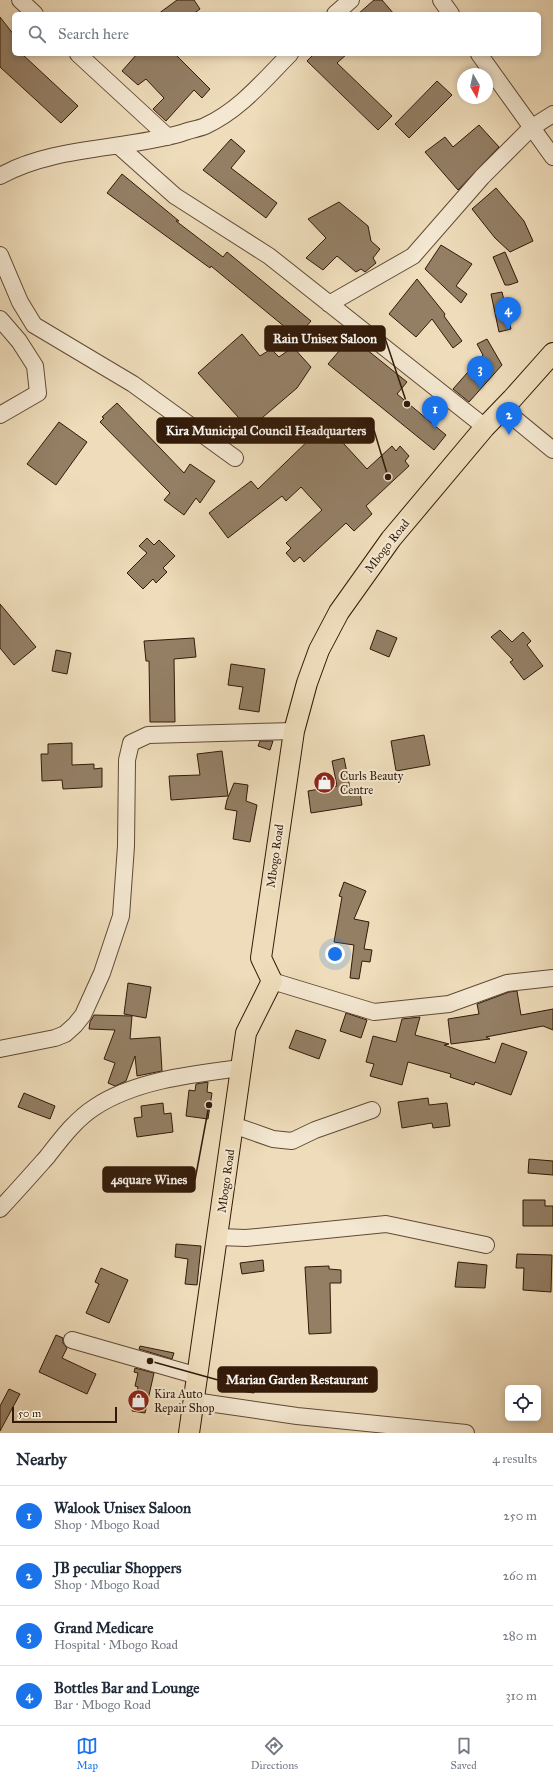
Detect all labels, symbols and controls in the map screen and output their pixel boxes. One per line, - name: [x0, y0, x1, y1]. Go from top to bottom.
- search box: [12, 12, 541, 56]
- icon: search: [26, 23, 48, 45]
- text: Search here: [58, 25, 129, 43]
- north arrow: [457, 68, 493, 104]
- pin: 4: [495, 297, 521, 330]
- callout: Rain Unisex Saloon: [265, 326, 385, 351]
- text: Rain Unisex Saloon: [273, 331, 377, 347]
- pin: 3: [467, 356, 493, 389]
- pin: 1: [422, 396, 448, 429]
- pin: 2: [496, 402, 522, 435]
- callout: Kira Municipal Council Headquarters: [157, 418, 374, 443]
- text: Kira Municipal Council Headquarters: [166, 423, 367, 439]
- street label: Mbogo Road: [362, 516, 413, 576]
- place label: Curls Beauty Centre: [340, 769, 404, 797]
- shop icon: Curls Beauty Centre: [312, 770, 338, 796]
- street label: Mbogo Road: [264, 823, 287, 889]
- your location: [325, 944, 345, 964]
- street label: Mbogo Road: [215, 1148, 238, 1214]
- callout: 4square Wines: [103, 1167, 195, 1192]
- text: 4square Wines: [111, 1172, 188, 1188]
- callout: Marian Garden Restaurant: [218, 1367, 377, 1392]
- text: Marian Garden Restaurant: [226, 1372, 369, 1388]
- map controls: [505, 1385, 541, 1421]
- button: locate: [505, 1385, 541, 1421]
- place label: Kira Auto Repair Shop: [154, 1387, 215, 1415]
- shop icon: Kira Auto Repair Shop: [126, 1388, 152, 1414]
- scale bar: [12, 1405, 117, 1424]
- text: 50 m: [18, 1407, 41, 1420]
- text: Nearby: [16, 1449, 67, 1470]
- text: 4 results: [492, 1451, 537, 1467]
- text: Walook Unisex Saloon: [54, 1499, 191, 1517]
- text: 1: [26, 1508, 32, 1524]
- text: 250 m: [503, 1508, 537, 1524]
- text: Shop · Mbogo Road: [54, 1517, 160, 1533]
- text: JB peculiar Shoppers: [54, 1559, 182, 1577]
- text: 2: [26, 1568, 32, 1584]
- text: 260 m: [503, 1568, 537, 1584]
- text: Shop · Mbogo Road: [54, 1577, 160, 1593]
- text: Grand Medicare: [54, 1619, 153, 1637]
- text: 3: [26, 1628, 32, 1644]
- text: 280 m: [502, 1628, 537, 1644]
- text: Hospital · Mbogo Road: [54, 1637, 178, 1653]
- text: Bottles Bar and Lounge: [54, 1679, 200, 1697]
- text: 4: [25, 1688, 33, 1704]
- text: 310 m: [505, 1688, 537, 1704]
- text: Bar · Mbogo Road: [54, 1697, 151, 1713]
- tab: Map: [76, 1735, 98, 1772]
- tab: Directions: [251, 1735, 298, 1772]
- tab: Saved: [451, 1735, 477, 1772]

